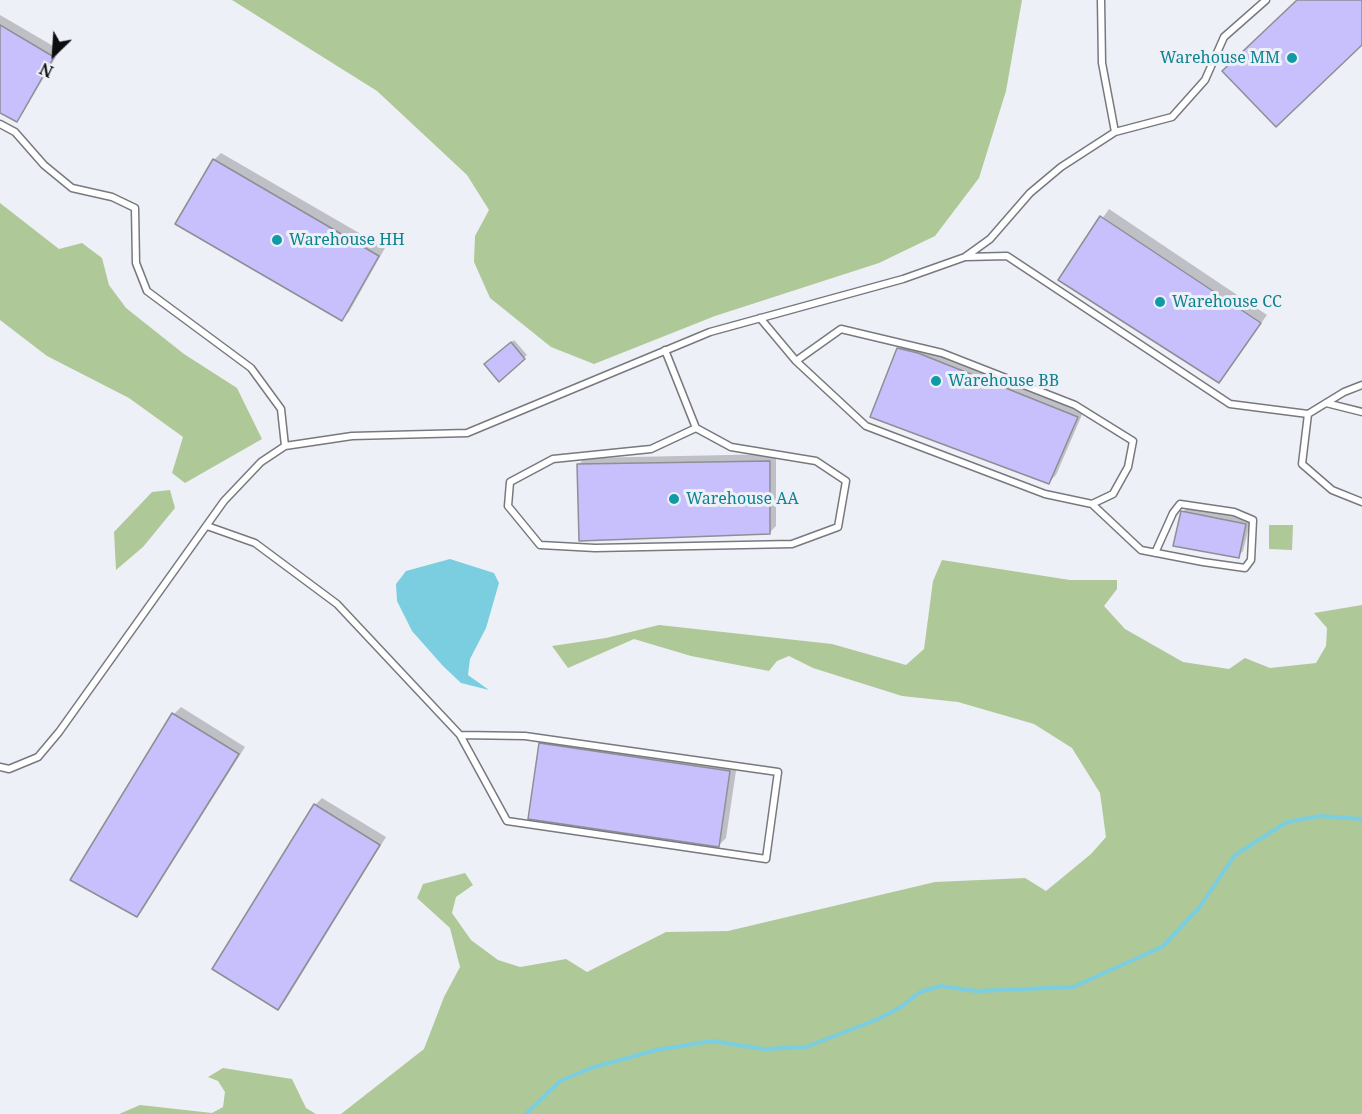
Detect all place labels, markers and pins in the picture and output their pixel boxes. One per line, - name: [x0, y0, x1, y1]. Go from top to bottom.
- place label: Warehouse MM: [1160, 48, 1280, 68]
- marker: Warehouse MM: [1285, 51, 1299, 65]
- place label: Warehouse HH: [289, 230, 405, 250]
- marker: Warehouse HH: [270, 233, 284, 247]
- place label: Warehouse CC: [1172, 292, 1282, 312]
- marker: Warehouse CC: [1153, 295, 1167, 309]
- place label: Warehouse BB: [948, 371, 1059, 391]
- marker: Warehouse BB: [929, 374, 943, 388]
- place label: Warehouse AA: [686, 489, 799, 509]
- marker: Warehouse AA: [667, 492, 681, 506]

